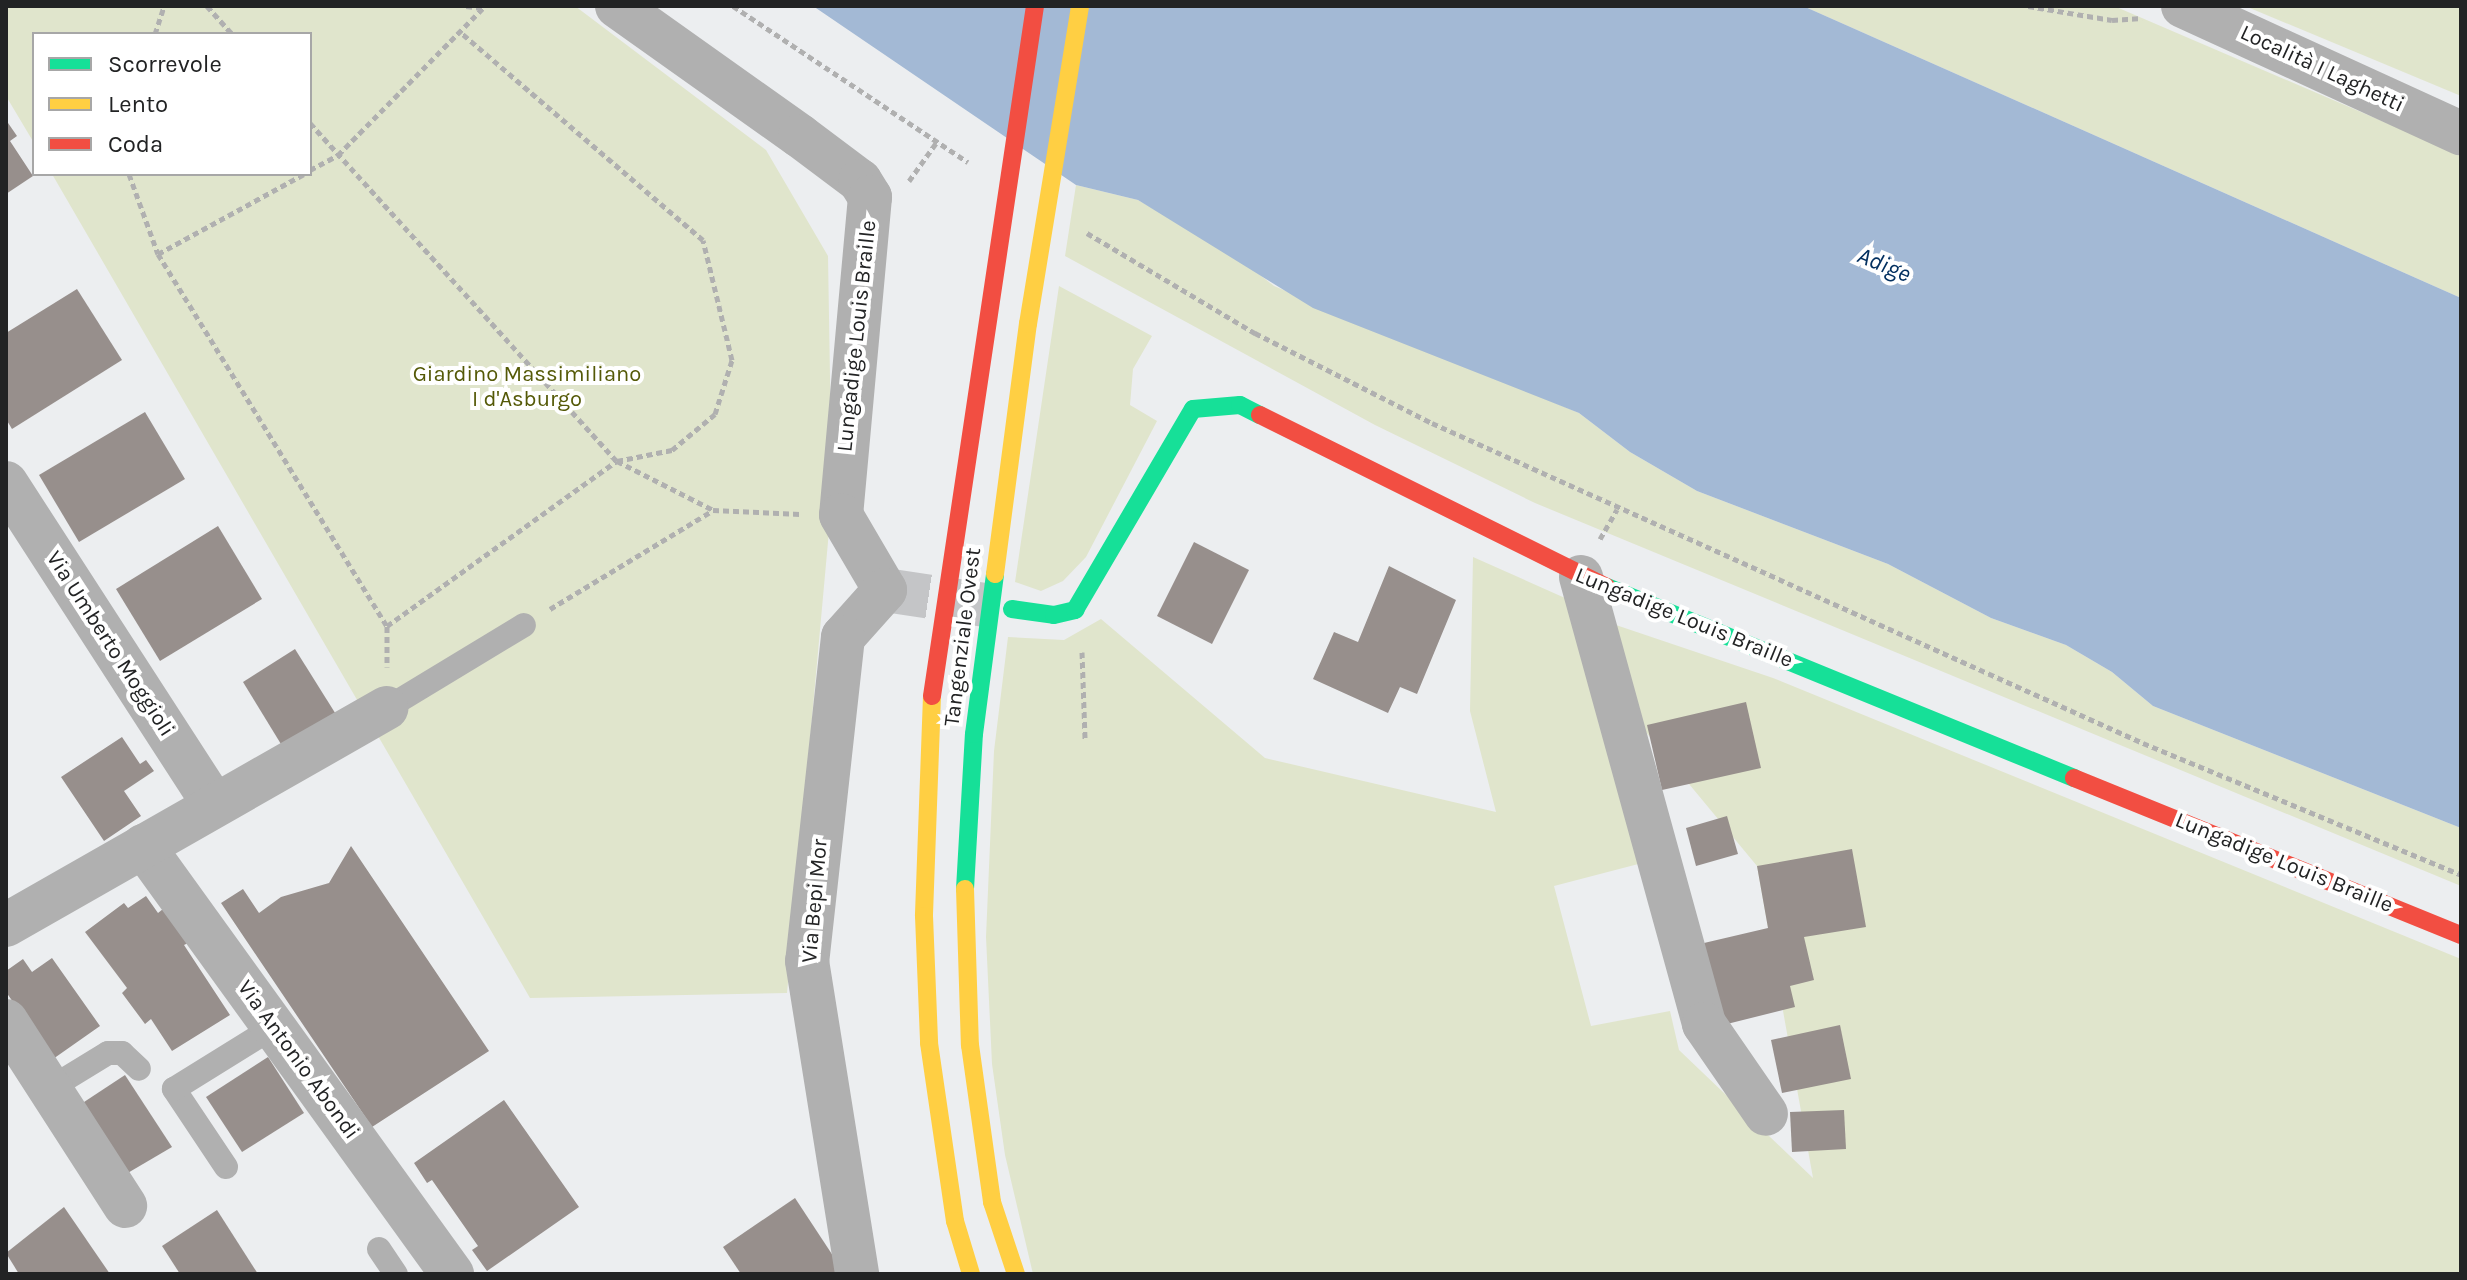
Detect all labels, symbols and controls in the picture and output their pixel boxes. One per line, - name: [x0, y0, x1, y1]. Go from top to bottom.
- street label: Località I Laghetti: [2236, 19, 2408, 119]
- legend: [32, 32, 312, 176]
- text: Scorrevole: [108, 50, 222, 78]
- text: Lento: [108, 90, 168, 118]
- text: Coda: [108, 130, 163, 158]
- street label: Lungadige Louis Braille: [832, 219, 882, 453]
- water label: Adige: [1853, 241, 1915, 289]
- park label: Giardino Massimiliano I d'Asburgo: [413, 361, 641, 412]
- street label: Via Umberto Moggioli: [40, 546, 180, 742]
- street label: Tangenziale Ovest: [939, 546, 987, 728]
- street label: Lungadige Louis Braille: [1571, 562, 1797, 674]
- street label: Lungadige Louis Braille: [2171, 807, 2397, 919]
- street label: Via Bepi Mor: [796, 838, 834, 964]
- street label: Via Antonio Abondi: [231, 975, 365, 1145]

